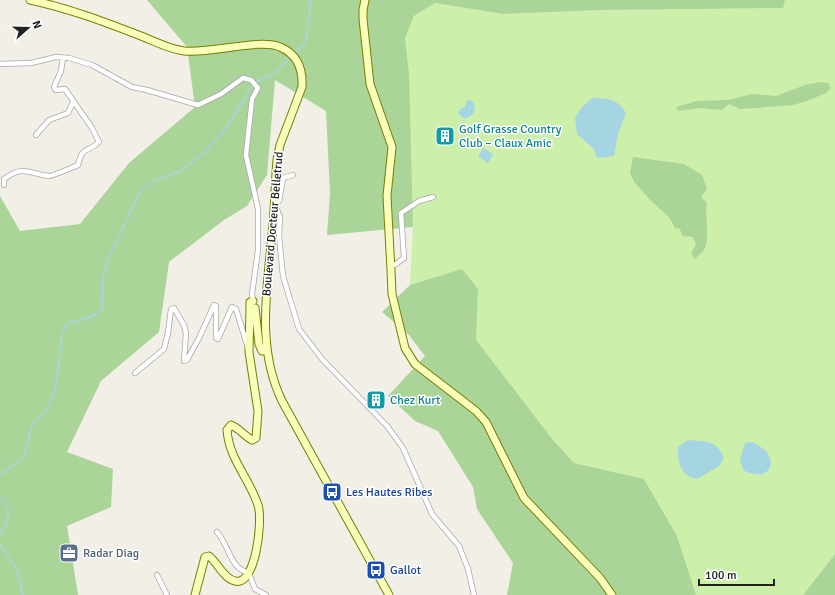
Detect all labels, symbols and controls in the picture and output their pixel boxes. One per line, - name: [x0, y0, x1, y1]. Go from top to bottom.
- north arrow: [8, 8, 48, 48]
- text: N: [30, 19, 44, 31]
- place label: Golf Grasse Country Club – Claux Amic: [459, 122, 562, 151]
- building icon: Golf Grasse Country Club – Claux Amic: [434, 125, 456, 147]
- street label: Boulevard Docteur Belletrud: [259, 151, 287, 297]
- building icon: Chez Kurt: [365, 389, 387, 411]
- place label: Chez Kurt: [390, 393, 440, 408]
- bus stop icon: Les Hautes Ribes: [321, 481, 343, 503]
- place label: Les Hautes Ribes: [346, 485, 433, 500]
- office icon: Radar Diag: [58, 542, 80, 564]
- place label: Radar Diag: [83, 546, 139, 561]
- bus stop icon: Gallot: [365, 559, 387, 581]
- scale bar: [699, 561, 774, 587]
- place label: Gallot: [390, 563, 421, 578]
- text: 100 m: [705, 568, 737, 583]

